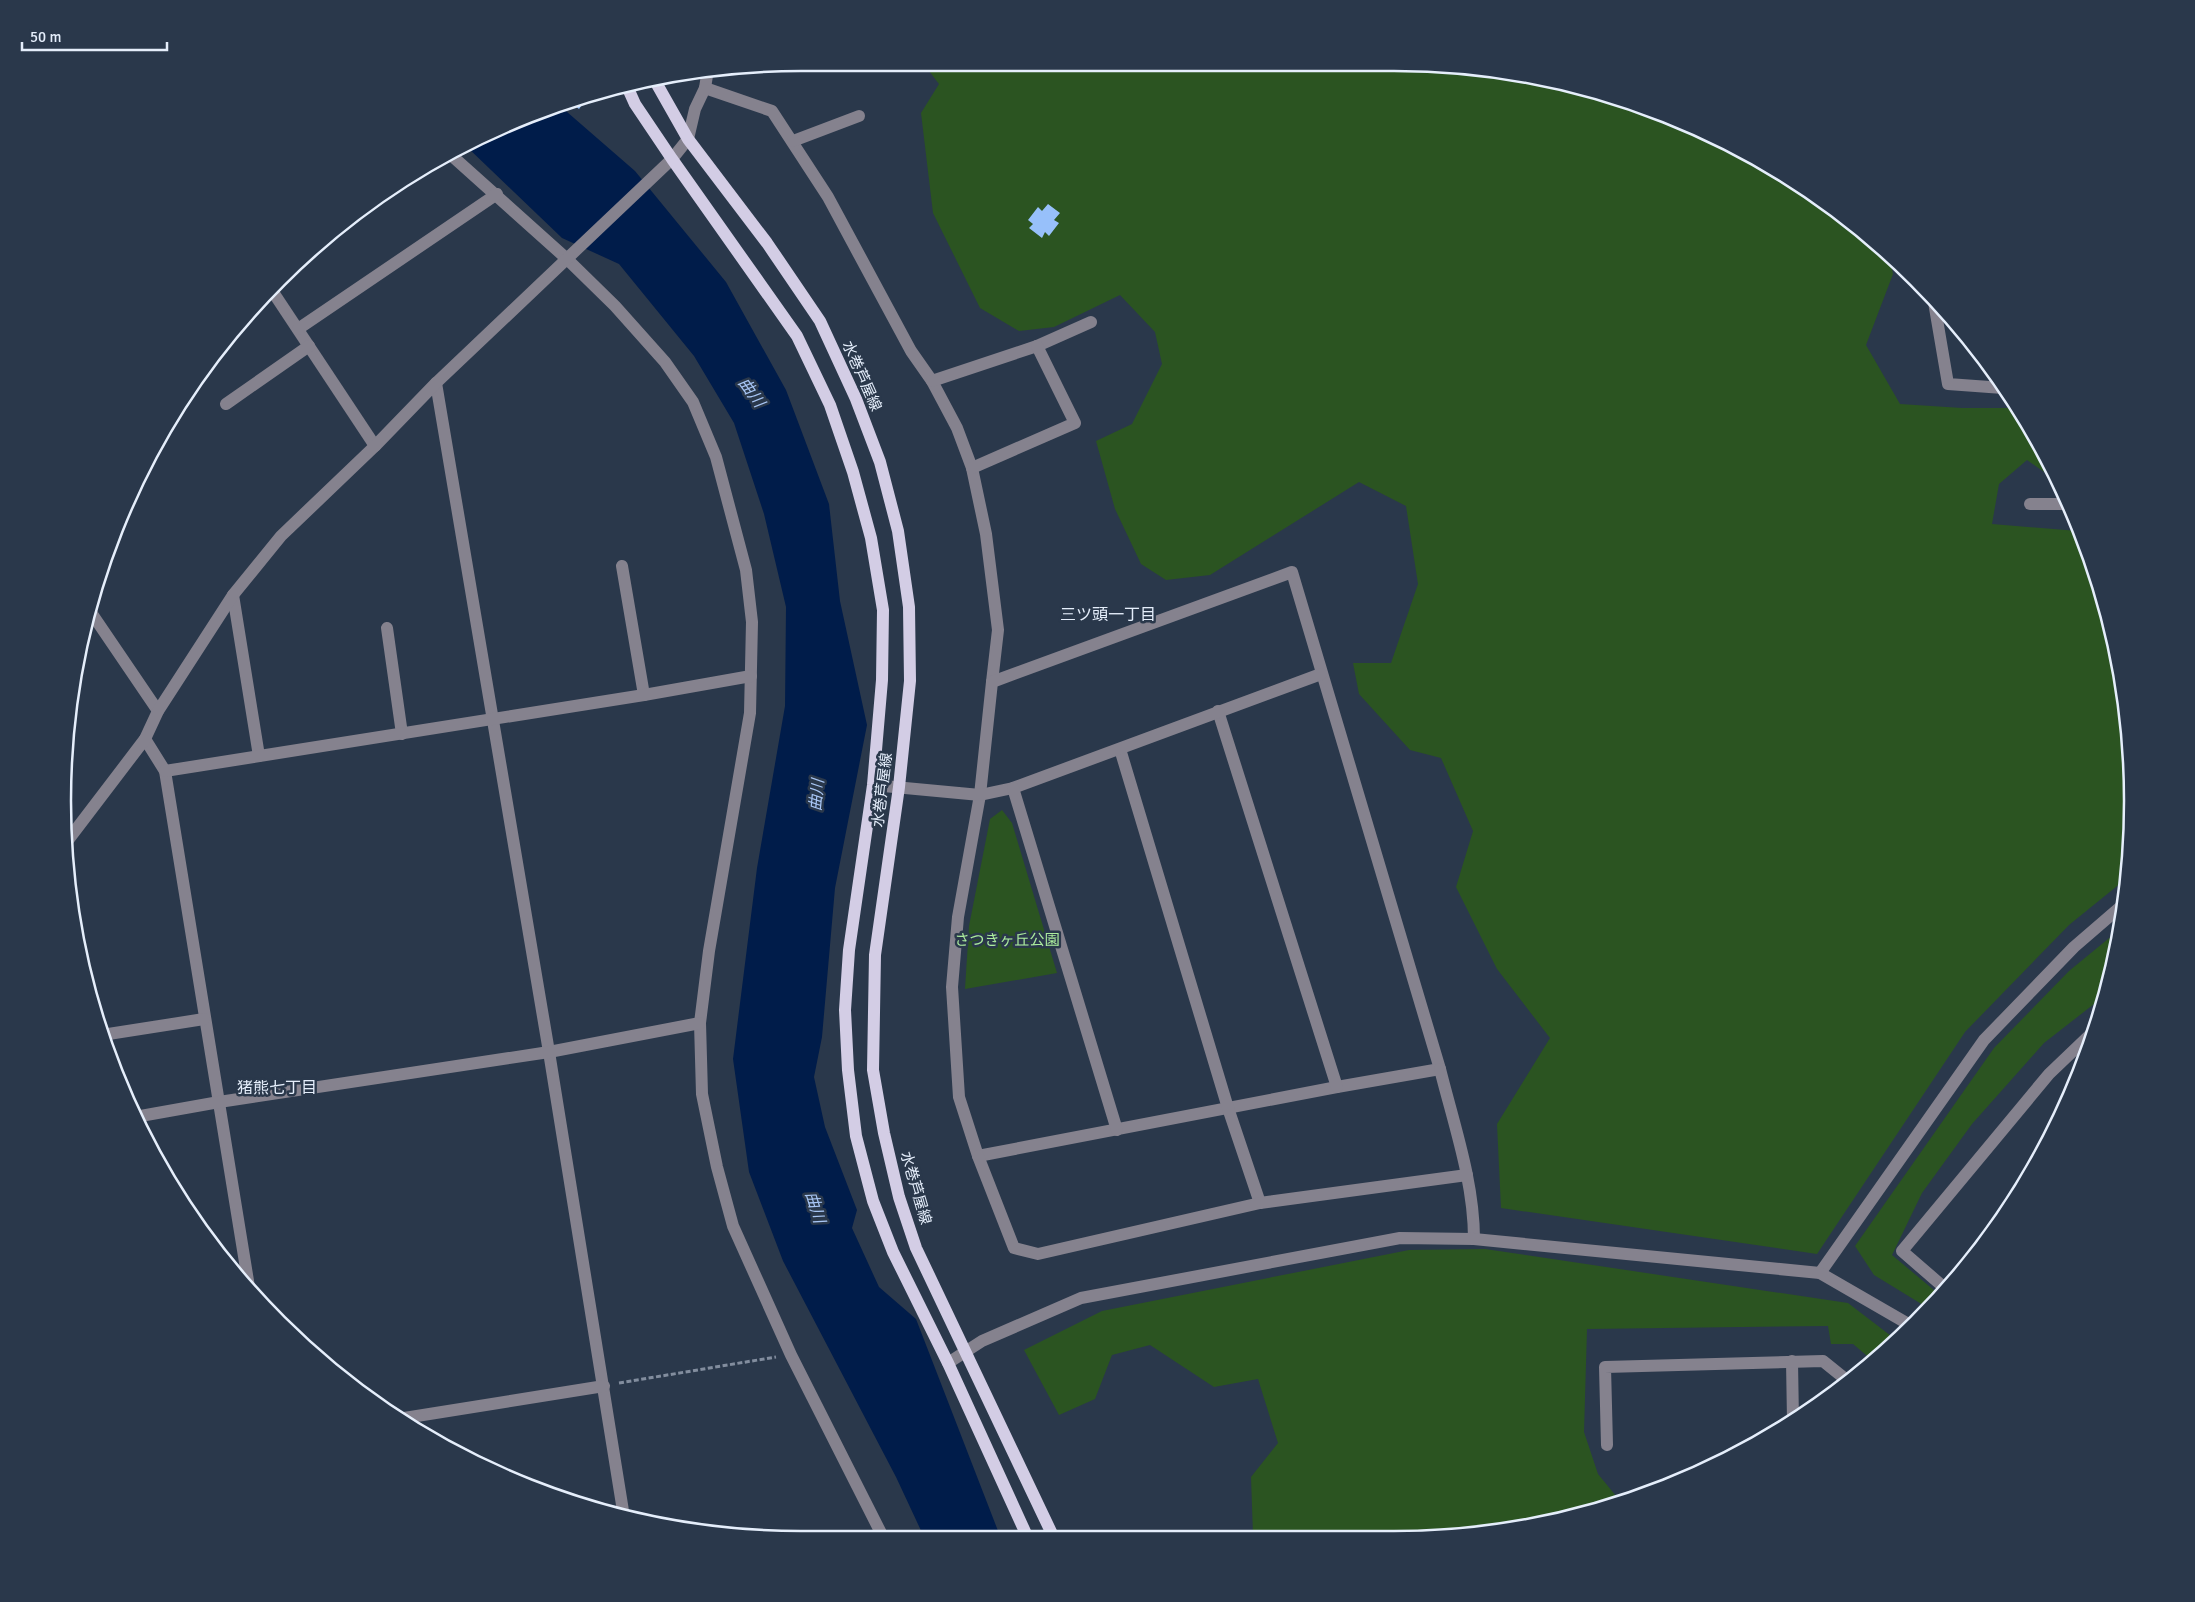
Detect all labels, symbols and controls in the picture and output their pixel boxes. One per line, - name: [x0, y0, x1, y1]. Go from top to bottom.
- scale bar: [22, 20, 168, 52]
- text: 50 m: [30, 28, 61, 46]
- street label: 水巻芦屋線: [839, 338, 885, 414]
- water label: 曲川: [734, 374, 770, 413]
- district label: 三ツ頭一丁目: [1060, 605, 1156, 625]
- street label: 水巻芦屋線: [868, 752, 896, 828]
- water label: 曲川: [806, 776, 829, 812]
- park label: さつきヶ丘公園: [954, 931, 1060, 949]
- district label: 猪熊七丁目: [237, 1078, 317, 1098]
- street label: 水巻芦屋線: [897, 1149, 935, 1227]
- water label: 曲川: [801, 1189, 830, 1227]

